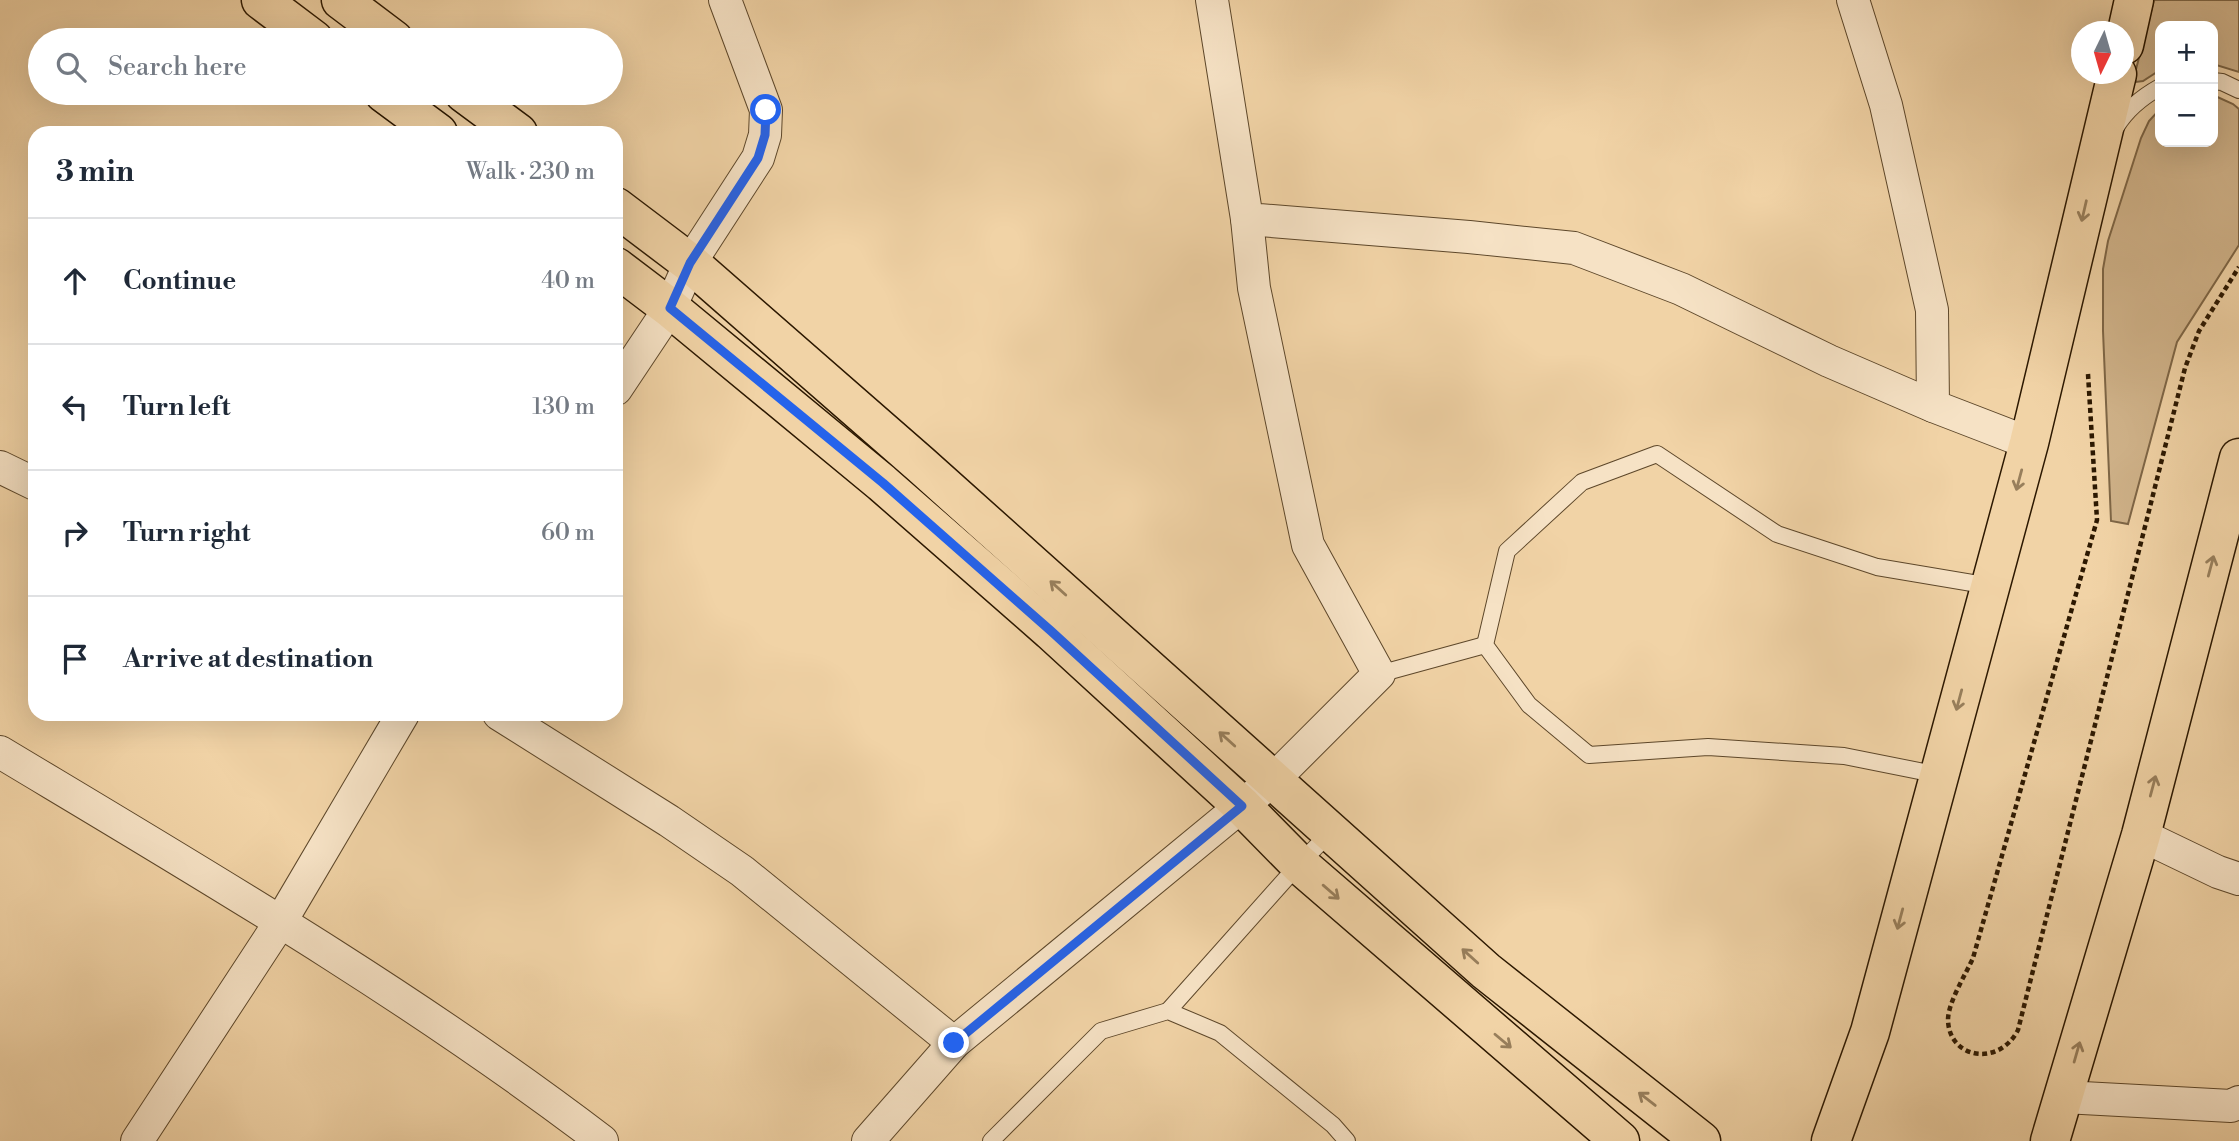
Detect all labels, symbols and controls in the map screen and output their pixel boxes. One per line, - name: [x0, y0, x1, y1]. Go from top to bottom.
- north arrow: [2071, 21, 2134, 84]
- map controls: [2155, 21, 2218, 147]
- button: +: [2155, 21, 2218, 84]
- search box: [28, 28, 623, 105]
- icon: search: [52, 48, 90, 86]
- text: Search here: [108, 51, 247, 83]
- button: −: [2155, 84, 2218, 147]
- route start: [750, 94, 781, 125]
- text: 3 min: [56, 153, 134, 191]
- text: Walk · 230 m: [466, 158, 595, 186]
- one-way arrow: [2077, 200, 2090, 222]
- icon: ahead: [56, 262, 94, 300]
- text: Continue: [123, 265, 236, 297]
- text: 40 m: [541, 267, 595, 295]
- icon: left: [56, 388, 94, 426]
- text: Turn left: [123, 391, 231, 423]
- text: 130 m: [532, 393, 595, 421]
- one-way arrow: [2012, 468, 2025, 491]
- icon: right: [56, 514, 94, 552]
- text: Turn right: [123, 517, 251, 549]
- text: 60 m: [541, 519, 595, 547]
- one-way arrow: [2205, 555, 2218, 578]
- one-way arrow: [1049, 580, 1067, 596]
- icon: arrive: [56, 640, 94, 678]
- text: Arrive at destination: [123, 643, 373, 675]
- one-way arrow: [1952, 688, 1965, 710]
- one-way arrow: [1218, 731, 1236, 747]
- one-way arrow: [2148, 776, 2161, 798]
- one-way arrow: [1322, 884, 1340, 900]
- one-way arrow: [1893, 907, 1906, 930]
- one-way arrow: [1461, 948, 1479, 964]
- route end: [938, 1027, 969, 1058]
- one-way arrow: [1494, 1033, 1512, 1049]
- one-way arrow: [2072, 1042, 2085, 1064]
- one-way arrow: [1639, 1091, 1657, 1106]

